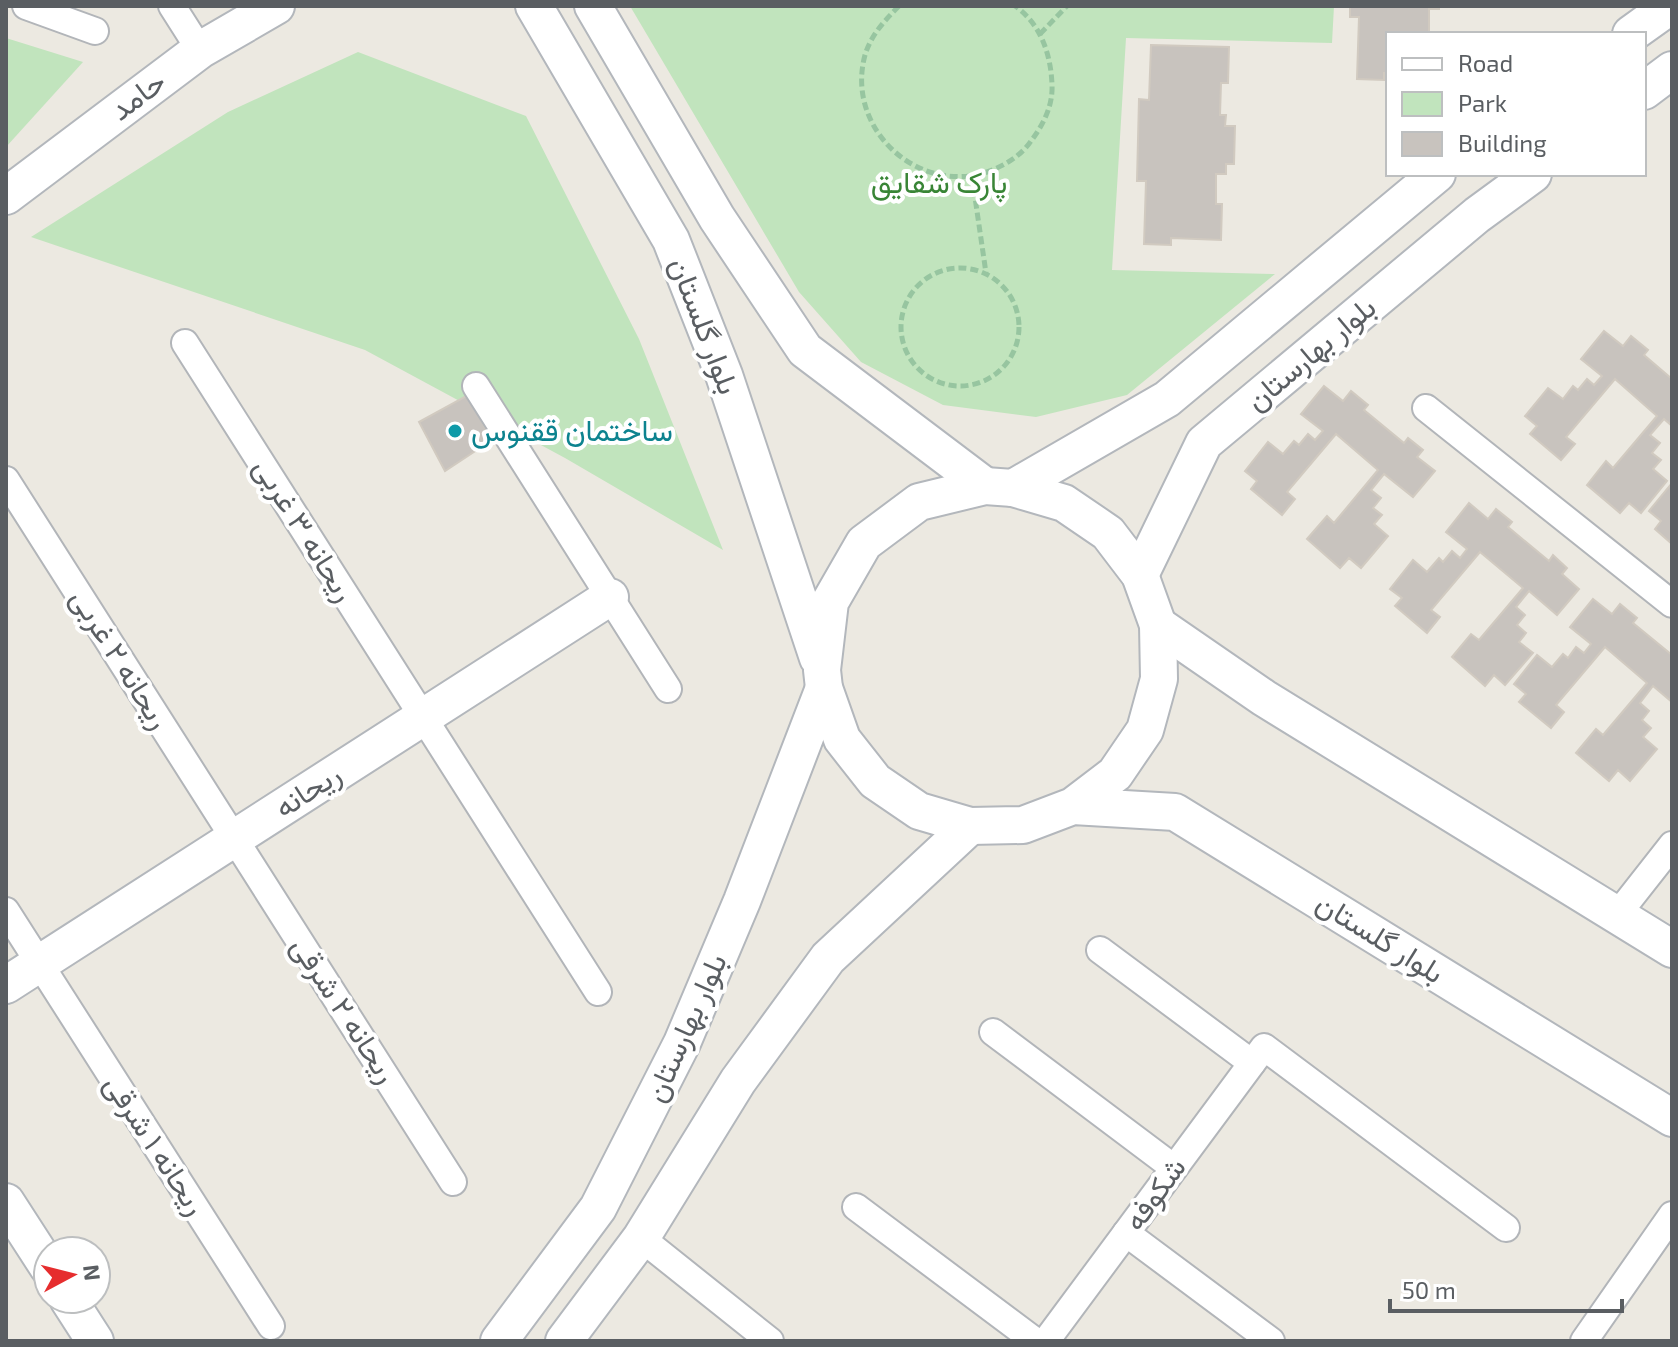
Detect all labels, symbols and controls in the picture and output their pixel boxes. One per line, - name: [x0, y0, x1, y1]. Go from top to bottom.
- legend: [1386, 32, 1646, 176]
- text: Road: [1458, 48, 1513, 77]
- street label: حامد: [102, 62, 172, 127]
- text: Park: [1458, 88, 1507, 117]
- text: Building: [1458, 128, 1547, 157]
- park label: پارک شقایق: [871, 163, 1007, 203]
- street label: بلوار گلستان: [661, 252, 748, 399]
- street label: بلوار بهارستان: [1237, 288, 1383, 419]
- place label: ساختمان ققنوس: [471, 411, 673, 449]
- marker: ساختمان ققنوس: [446, 422, 464, 440]
- street label: ریحانه ۳ غربی: [246, 450, 364, 609]
- street label: ریحانه ۲ غربی: [63, 581, 179, 736]
- street label: ریحانه: [267, 755, 348, 826]
- street label: بلوار گلستان: [1310, 883, 1451, 991]
- street label: ریحانه ۲ شرقی: [283, 929, 406, 1090]
- street label: بلوار بهارستان: [635, 947, 735, 1108]
- street label: ریحانه ۱ شرقی: [96, 1067, 215, 1222]
- street label: شکوفه: [1115, 1149, 1194, 1238]
- north arrow: [32, 1235, 112, 1315]
- text: N: [79, 1263, 107, 1282]
- scale bar: [1390, 1263, 1622, 1313]
- text: 50 m: [1402, 1275, 1456, 1304]

